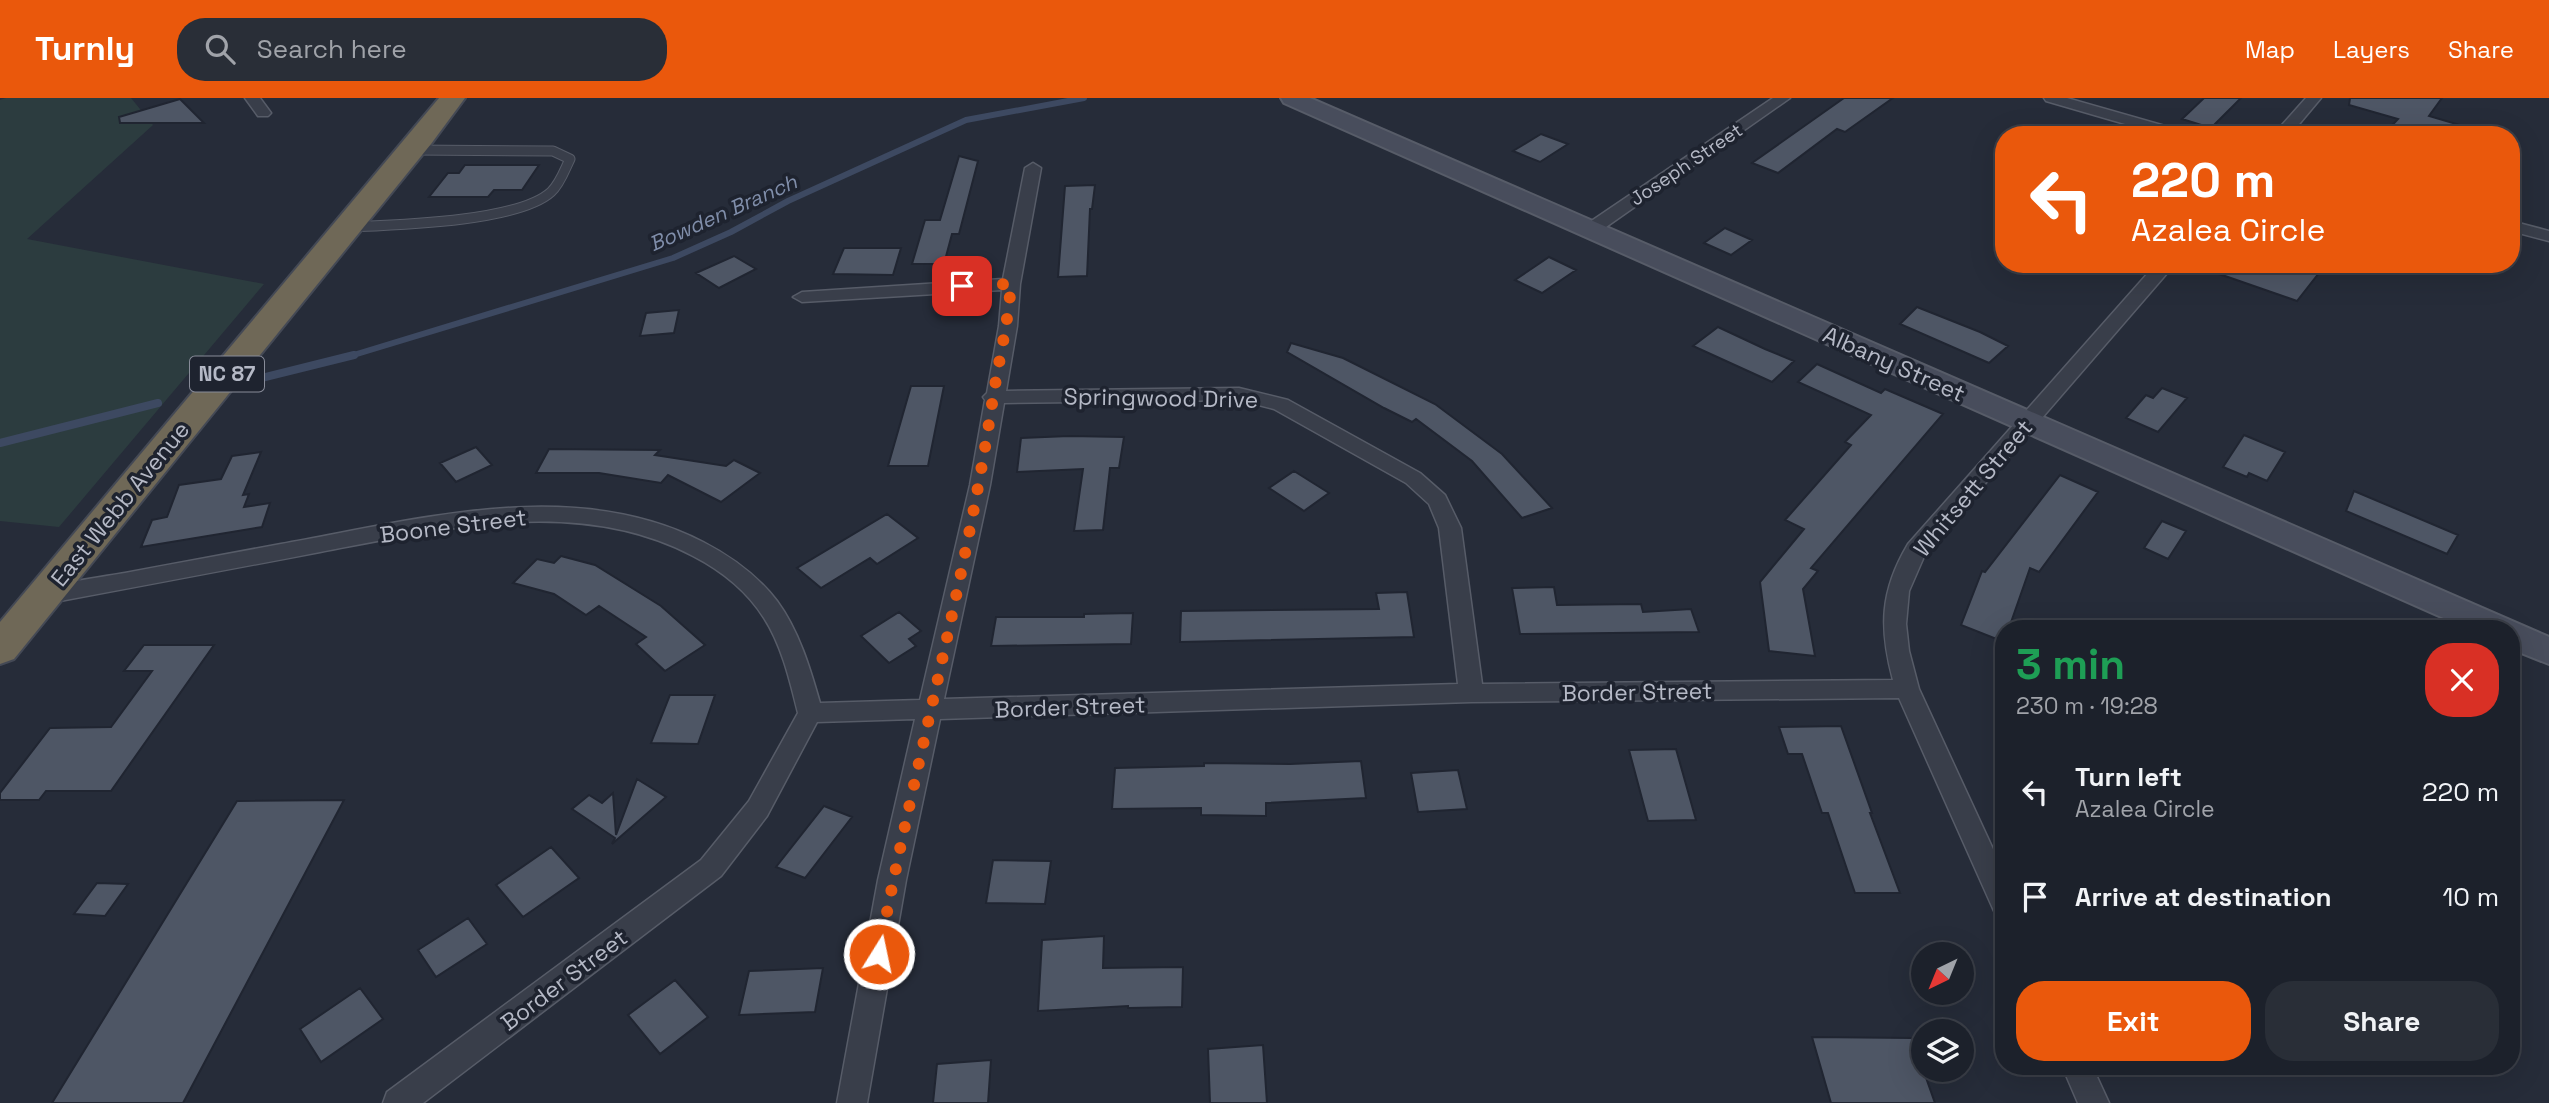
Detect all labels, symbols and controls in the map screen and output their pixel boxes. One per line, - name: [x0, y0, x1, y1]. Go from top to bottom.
- search box: [177, 18, 667, 81]
- text: Turnly: [35, 28, 135, 70]
- icon: search: [201, 30, 239, 68]
- text: Search here: [257, 32, 407, 66]
- text: Map: [2245, 34, 2295, 65]
- text: Layers: [2333, 34, 2410, 65]
- text: Share: [2448, 34, 2514, 65]
- street label: Joseph Street: [1625, 118, 1747, 211]
- text: 220 m: [2131, 149, 2275, 211]
- icon: left: [2016, 154, 2107, 245]
- water label: Bowden Branch: [645, 167, 802, 257]
- text: Azalea Circle: [2131, 210, 2325, 250]
- pin: [932, 256, 992, 316]
- icon: arrive: [943, 267, 981, 305]
- street label: Albany Street: [1818, 319, 1970, 409]
- road number: NC 87: [190, 356, 264, 392]
- street label: Springwood Drive: [1063, 381, 1259, 415]
- street label: Whitsett Street: [1907, 413, 2039, 563]
- street label: East Webb Avenue: [44, 415, 196, 593]
- street label: Boone Street: [378, 502, 528, 550]
- text: 3 min: [2016, 638, 2125, 691]
- button: close: [2425, 643, 2499, 717]
- street label: Border Street: [1561, 676, 1713, 708]
- street label: Border Street: [994, 689, 1146, 725]
- text: 230 m · 19:28: [2016, 691, 2158, 721]
- text: Turn left: [2075, 760, 2182, 794]
- icon: left: [2016, 773, 2054, 811]
- text: 220 m: [2422, 775, 2499, 809]
- text: Azalea Circle: [2075, 794, 2215, 824]
- icon: arrive: [2016, 878, 2054, 916]
- text: Arrive at destination: [2075, 880, 2332, 914]
- text: 10 m: [2442, 880, 2499, 914]
- position arrow: [842, 917, 916, 991]
- street label: Border Street: [495, 923, 633, 1037]
- north arrow: [1911, 942, 1974, 1004]
- map controls: [1911, 942, 1974, 1082]
- button: Exit: [2016, 981, 2251, 1061]
- button: Share: [2265, 981, 2499, 1061]
- button: layers: [1911, 1019, 1974, 1082]

